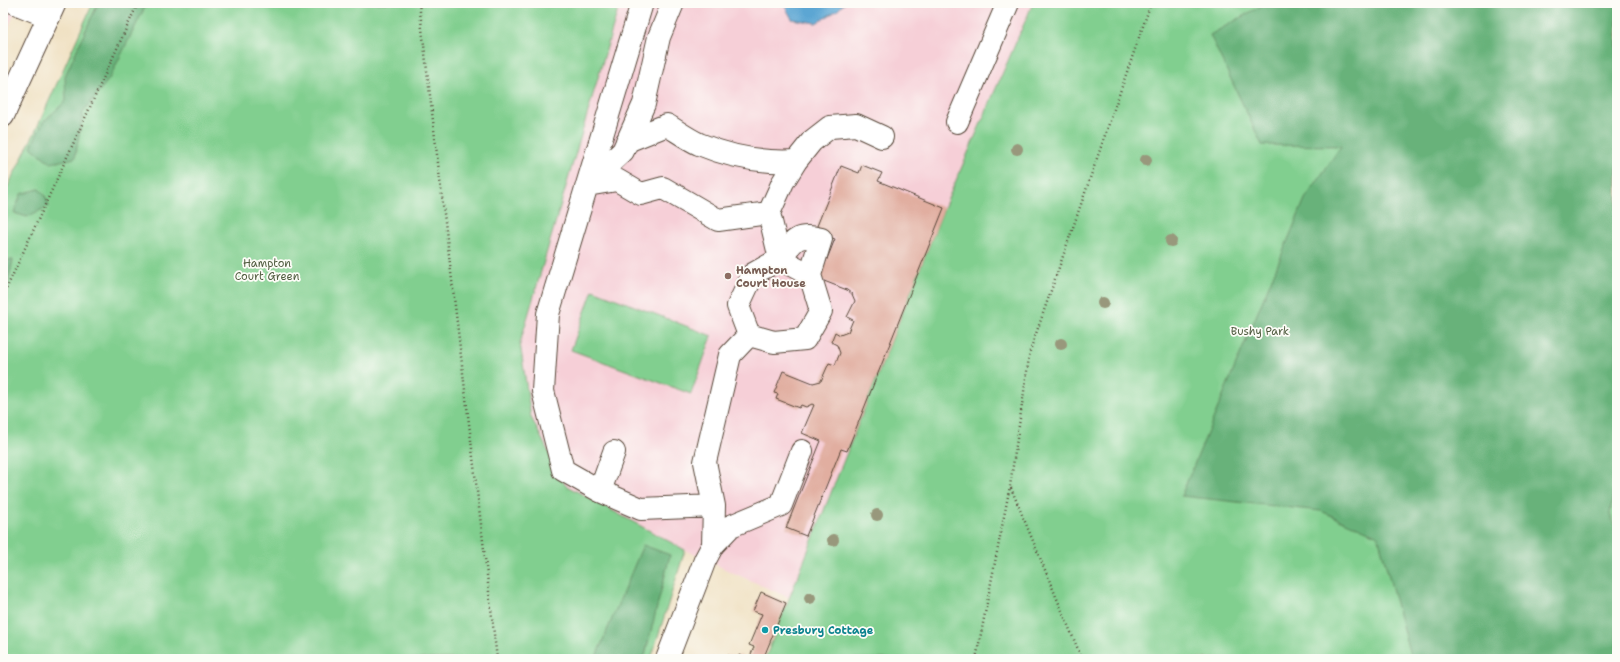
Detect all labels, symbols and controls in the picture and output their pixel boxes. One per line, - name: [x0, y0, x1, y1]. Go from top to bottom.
- park label: Hampton Court Green: [235, 256, 300, 284]
- place label: Hampton Court House: [736, 263, 806, 291]
- marker: Hampton Court House: [723, 271, 733, 281]
- park label: Bushy Park: [1231, 324, 1289, 339]
- place label: Presbury Cottage: [773, 623, 874, 638]
- marker: Presbury Cottage: [760, 625, 770, 635]

